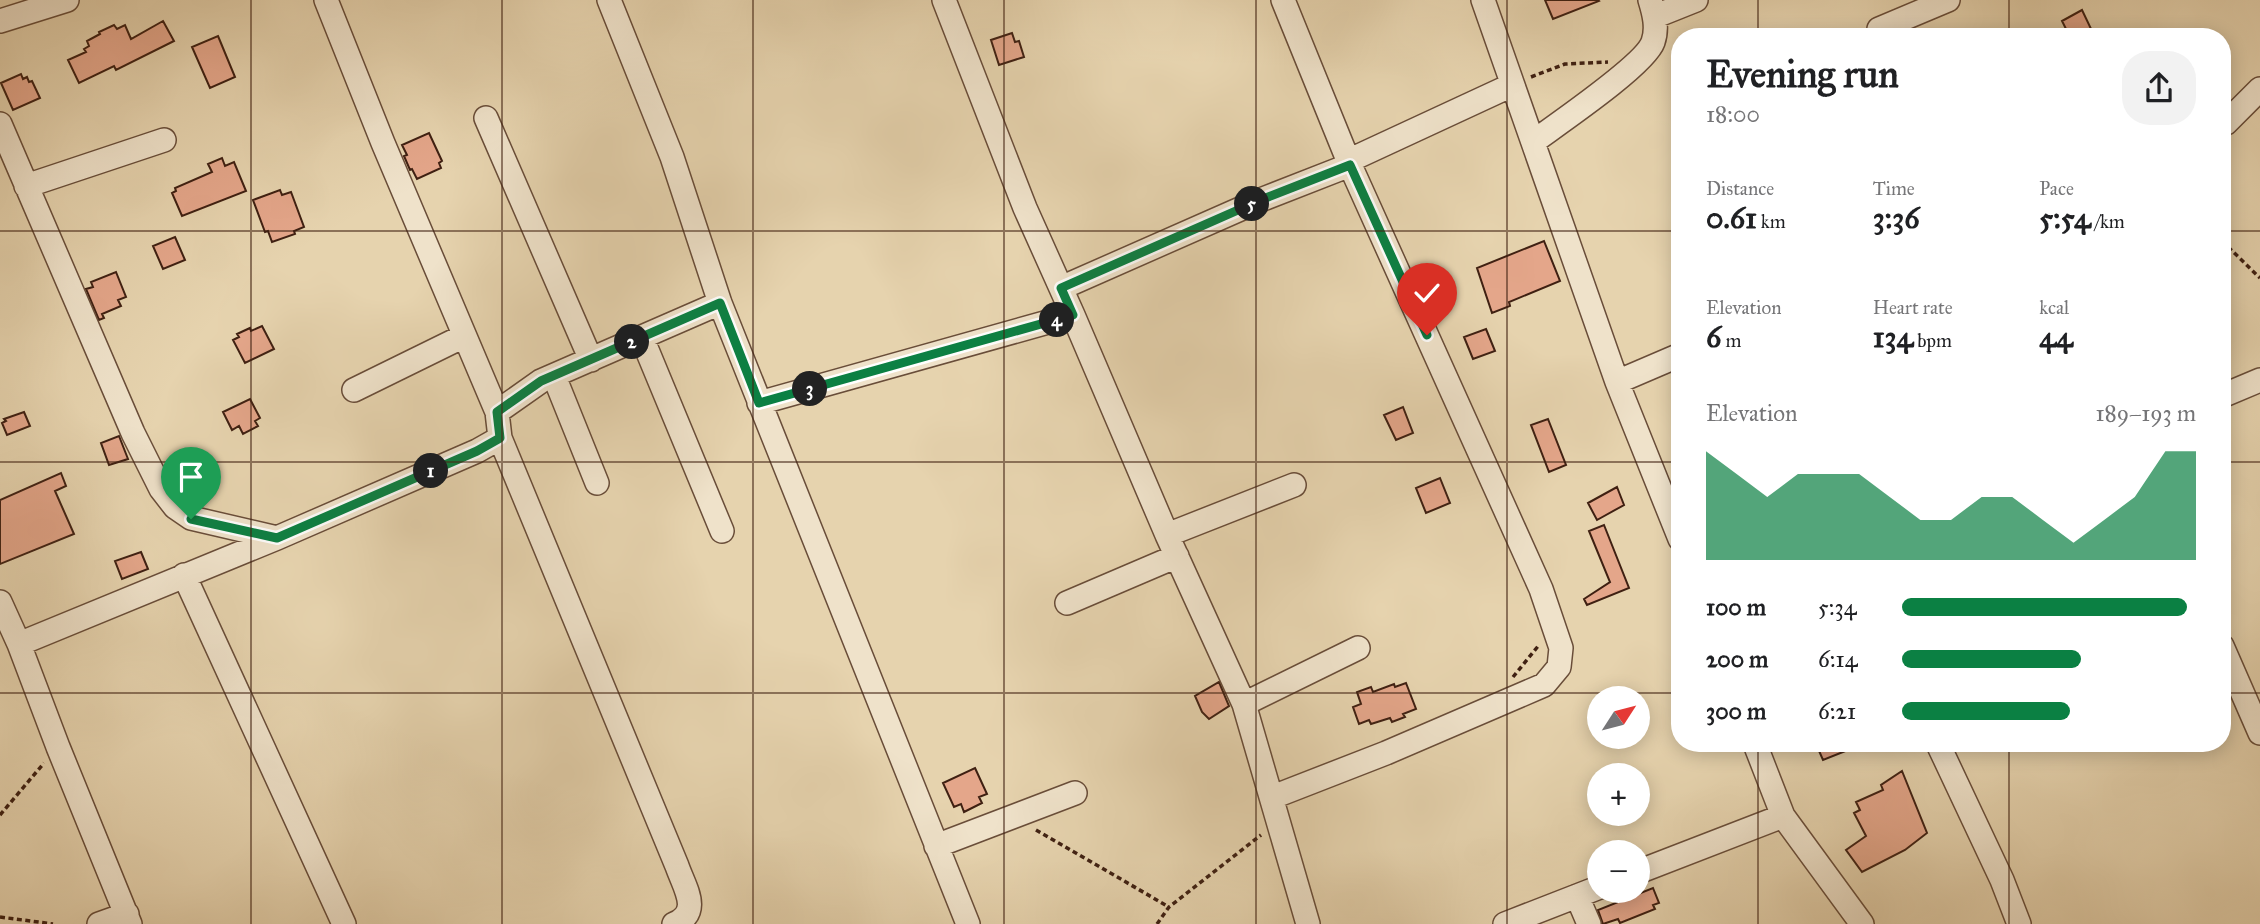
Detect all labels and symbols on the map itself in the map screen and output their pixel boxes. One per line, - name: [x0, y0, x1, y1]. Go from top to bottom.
- pin: 5: [1234, 186, 1270, 222]
- pin: [1397, 263, 1457, 335]
- pin: 4: [1040, 302, 1074, 338]
- pin: 2: [614, 324, 650, 360]
- pin: 3: [792, 372, 828, 406]
- pin: [161, 447, 221, 519]
- pin: 1: [414, 454, 448, 489]
- north arrow: [1587, 686, 1650, 749]

